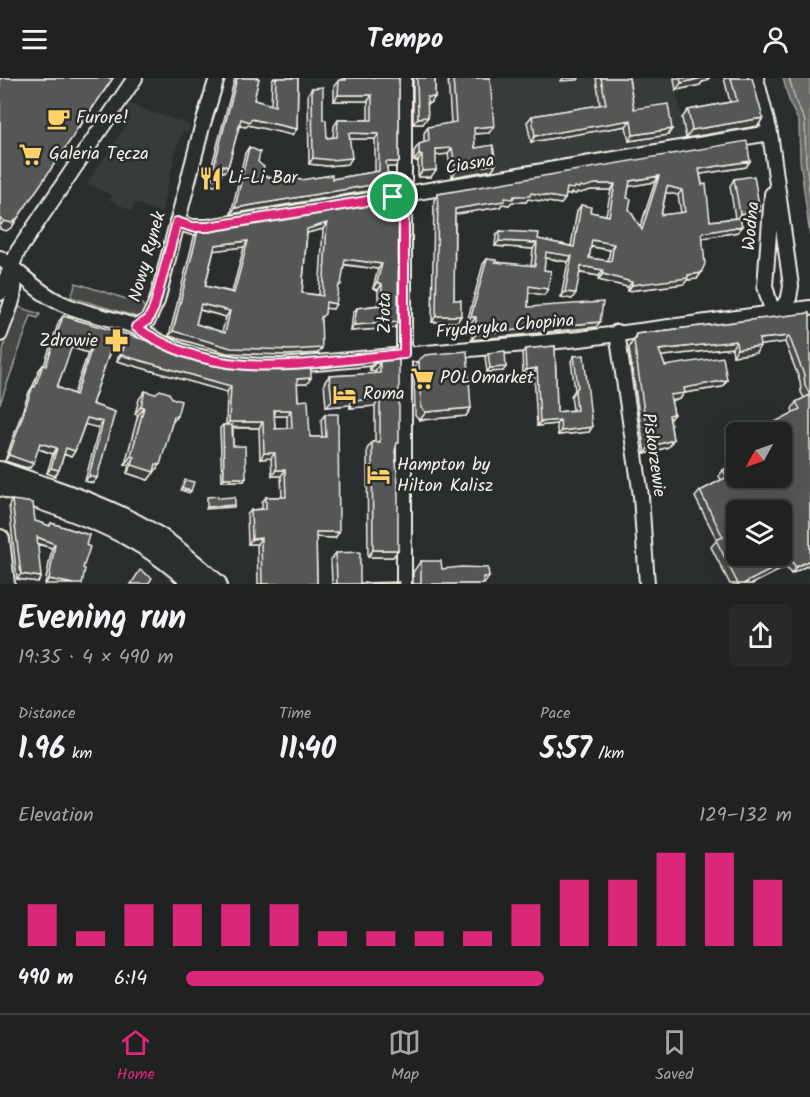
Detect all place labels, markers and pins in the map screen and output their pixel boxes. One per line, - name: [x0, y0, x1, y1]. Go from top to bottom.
- place label: Furore!: [76, 104, 129, 133]
- cafe icon: Furore!: [45, 105, 71, 131]
- place label: Galeria Tęcza: [49, 140, 149, 169]
- supermarket icon: Galeria Tęcza: [18, 141, 44, 167]
- place label: Li-Li Bar: [228, 164, 299, 193]
- restaurant icon: Li-Li Bar: [197, 165, 223, 191]
- pin: [367, 171, 418, 222]
- place label: Zdrowie: [39, 327, 98, 356]
- pharmacy icon: Zdrowie: [103, 328, 129, 354]
- place label: POLOmarket: [440, 364, 535, 393]
- supermarket icon: POLOmarket: [409, 365, 435, 391]
- place label: Roma: [363, 380, 404, 409]
- hotel icon: Roma: [332, 381, 358, 407]
- place label: Hampton by Hilton Kalisz: [397, 451, 493, 501]
- hotel icon: Hampton by Hilton Kalisz: [366, 462, 392, 488]

